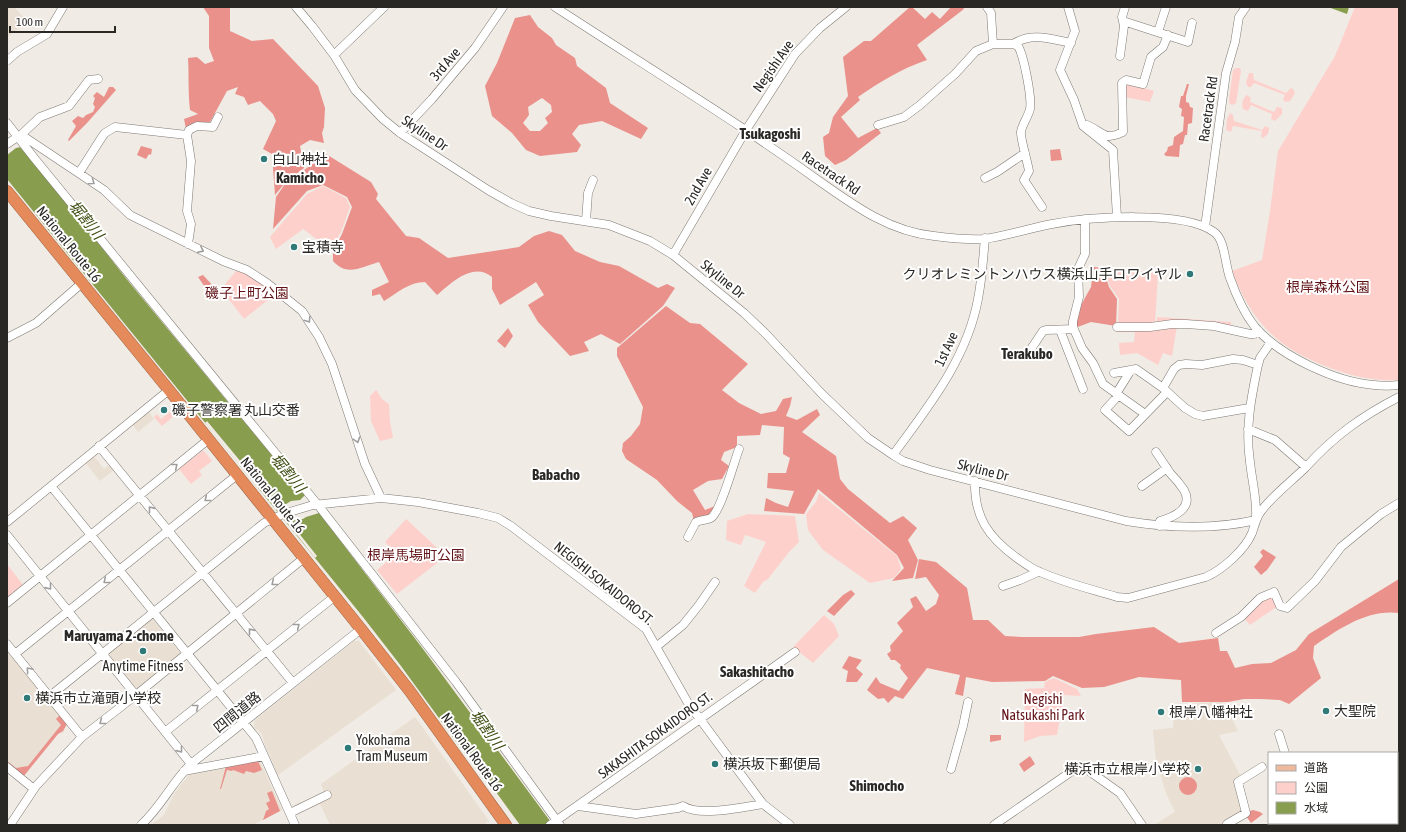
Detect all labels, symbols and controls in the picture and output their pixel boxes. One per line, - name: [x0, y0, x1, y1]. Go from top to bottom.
- scale bar: [10, 8, 115, 34]
- text: 100 m: [16, 15, 43, 29]
- street label: Negishi Ave: [749, 37, 797, 95]
- street label: 3rd Ave: [427, 44, 463, 84]
- street label: Racetrack Rd: [1195, 75, 1221, 143]
- street label: Skyline Dr: [399, 112, 452, 155]
- district label: Tsukagoshi: [739, 125, 801, 142]
- street label: Racetrack Rd: [799, 148, 863, 198]
- place label: 白山神社: [272, 151, 328, 167]
- marker: 白山神社: [259, 154, 269, 164]
- street label: 2nd Ave: [681, 164, 715, 208]
- district label: Kamicho: [276, 169, 324, 186]
- one-way arrow: [88, 177, 95, 185]
- water label: 堀割川: [66, 197, 108, 244]
- street label: National Route 16: [33, 203, 105, 286]
- place label: 宝積寺: [302, 239, 344, 255]
- marker: 宝積寺: [289, 242, 299, 252]
- one-way arrow: [197, 245, 204, 253]
- street label: Skyline Dr: [698, 256, 749, 302]
- place label: クリオレミントンハウス横浜山手ロワイヤル: [902, 266, 1182, 282]
- marker: クリオレミントンハウス横浜山手ロワイヤル: [1185, 269, 1195, 279]
- park label: 根岸森林公園: [1286, 279, 1370, 295]
- park label: 磯子上町公園: [205, 285, 289, 301]
- one-way arrow: [303, 316, 311, 323]
- street label: 1st Ave: [931, 329, 961, 369]
- district label: Terakubo: [1001, 345, 1053, 362]
- place label: 磯子警察署 丸山交番: [172, 402, 300, 418]
- marker: 磯子警察署 丸山交番: [159, 405, 169, 415]
- one-way arrow: [353, 436, 361, 443]
- water label: 堀割川: [268, 450, 310, 497]
- street label: National Route 16: [237, 454, 309, 537]
- street label: Skyline Dr: [956, 456, 1011, 484]
- one-way arrow: [170, 464, 177, 471]
- district label: Babacho: [532, 466, 580, 483]
- one-way arrow: [204, 495, 211, 502]
- one-way arrow: [148, 506, 155, 514]
- street label: NEGISHI SOKAIDORO ST.: [551, 538, 657, 628]
- park label: 根岸馬場町公園: [367, 547, 465, 563]
- one-way arrow: [103, 576, 110, 583]
- one-way arrow: [271, 578, 278, 585]
- one-way arrow: [44, 582, 51, 589]
- one-way arrow: [293, 623, 300, 630]
- district label: Maruyama 2-chome: [64, 627, 174, 644]
- one-way arrow: [248, 629, 255, 636]
- marker: Anytime Fitness: [138, 646, 148, 656]
- place label: Anytime Fitness: [103, 658, 184, 674]
- district label: Sakashitacho: [720, 663, 794, 680]
- one-way arrow: [26, 667, 33, 675]
- street label: 四間道路: [210, 688, 264, 736]
- street label: SAKASHITA SOKAIDORO ST.: [595, 688, 715, 782]
- place label: 横浜市立滝頭小学校: [35, 690, 161, 706]
- park label: Negishi Natsukashi Park: [1001, 691, 1085, 723]
- marker: 横浜市立滝頭小学校: [22, 693, 32, 703]
- place label: 大聖院: [1334, 703, 1376, 719]
- one-way arrow: [191, 704, 198, 711]
- place label: 根岸八幡神社: [1169, 704, 1253, 720]
- marker: 大聖院: [1321, 706, 1331, 716]
- water label: 堀割川: [467, 707, 509, 755]
- marker: 根岸八幡神社: [1156, 707, 1166, 717]
- street label: National Route 16: [438, 710, 506, 795]
- one-way arrow: [99, 717, 106, 724]
- place label: Yokohama Tram Museum: [356, 732, 428, 764]
- marker: Yokohama Tram Museum: [343, 743, 353, 753]
- one-way arrow: [175, 745, 182, 752]
- legend: [1268, 752, 1398, 824]
- place label: 横浜坂下郵便局: [723, 756, 821, 772]
- marker: 横浜坂下郵便局: [710, 759, 720, 769]
- place label: 横浜市立根岸小学校: [1064, 761, 1190, 777]
- text: 道路: [1304, 761, 1328, 775]
- marker: 横浜市立根岸小学校: [1193, 764, 1203, 774]
- district label: Shimocho: [850, 777, 904, 794]
- text: 公園: [1304, 781, 1328, 795]
- text: 水域: [1304, 801, 1328, 815]

